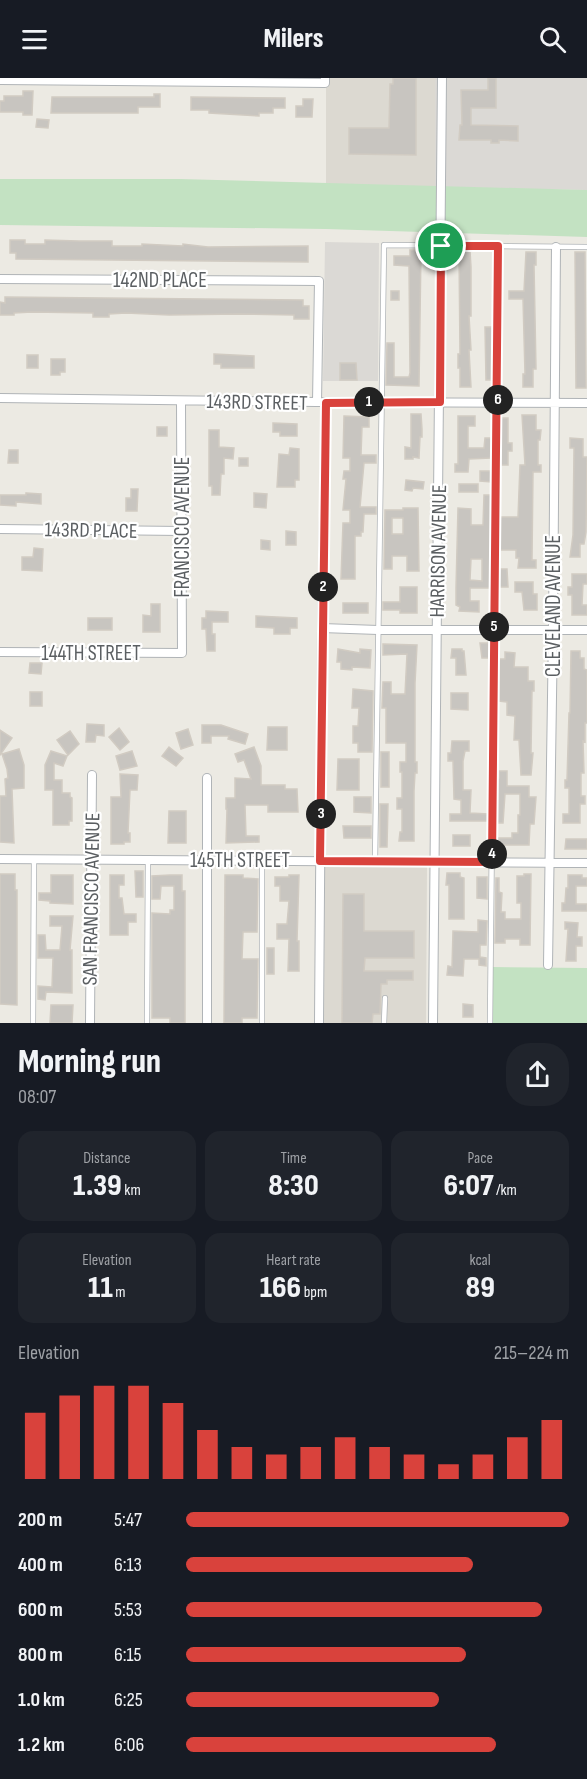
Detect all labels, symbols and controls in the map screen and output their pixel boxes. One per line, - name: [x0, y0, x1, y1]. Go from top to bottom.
- icon: menu: [18, 23, 51, 56]
- text: Milers: [264, 23, 323, 55]
- icon: search: [536, 23, 569, 56]
- pin: [415, 220, 466, 271]
- icon: arrive: [424, 229, 457, 262]
- street label: 142ND PLACE: [113, 268, 207, 293]
- pin: 6: [483, 385, 513, 415]
- pin: 1: [354, 387, 384, 417]
- street label: 143RD STREET: [206, 389, 308, 416]
- text: 6: [494, 390, 502, 409]
- text: 1: [366, 392, 372, 411]
- street label: FRANCISCO AVENUE: [170, 457, 195, 597]
- street label: HARRISON AVENUE: [425, 484, 452, 618]
- street label: 143RD PLACE: [44, 517, 138, 544]
- street label: CLEVELAND AVENUE: [541, 535, 566, 677]
- pin: 2: [308, 572, 338, 602]
- text: 2: [319, 577, 327, 596]
- pin: 5: [479, 612, 509, 642]
- text: 5: [490, 617, 498, 636]
- street label: 144TH STREET: [41, 641, 141, 666]
- pin: 3: [306, 799, 336, 829]
- text: 3: [317, 804, 325, 823]
- street label: SAN FRANCISCO AVENUE: [77, 812, 106, 986]
- pin: 4: [477, 839, 507, 869]
- text: 4: [488, 844, 496, 863]
- street label: 145TH STREET: [190, 848, 290, 873]
- text: Morning run: [18, 1042, 161, 1082]
- button: share: [506, 1043, 569, 1106]
- text: 08:07: [18, 1085, 56, 1109]
- text: Distance: [83, 1149, 130, 1168]
- text: Time: [280, 1149, 307, 1168]
- text: Pace: [467, 1149, 493, 1168]
- text: 1.39: [73, 1168, 122, 1204]
- text: 8:30: [268, 1168, 319, 1204]
- text: 6:07: [443, 1168, 494, 1204]
- text: km: [122, 1181, 141, 1200]
- text: /km: [494, 1181, 517, 1200]
- text: Elevation: [82, 1251, 132, 1270]
- text: Heart rate: [266, 1251, 321, 1270]
- text: kcal: [470, 1251, 491, 1270]
- text: 11: [88, 1270, 113, 1306]
- text: 166: [260, 1270, 301, 1306]
- text: 89: [466, 1270, 495, 1306]
- text: m: [113, 1283, 126, 1302]
- text: bpm: [301, 1283, 327, 1302]
- text: Elevation: [18, 1341, 80, 1365]
- text: 215–224 m: [494, 1341, 569, 1365]
- text: 200 m: [18, 1508, 62, 1532]
- text: 5:47: [114, 1508, 142, 1532]
- text: 400 m: [18, 1553, 63, 1577]
- text: 6:13: [114, 1553, 142, 1577]
- text: 600 m: [18, 1598, 63, 1622]
- text: 5:53: [114, 1598, 142, 1622]
- text: 800 m: [18, 1643, 63, 1667]
- text: 6:15: [114, 1643, 142, 1667]
- text: 1.0 km: [18, 1688, 65, 1712]
- text: 6:25: [114, 1688, 143, 1712]
- text: 1.2 km: [18, 1733, 65, 1757]
- text: 6:06: [114, 1733, 144, 1757]

